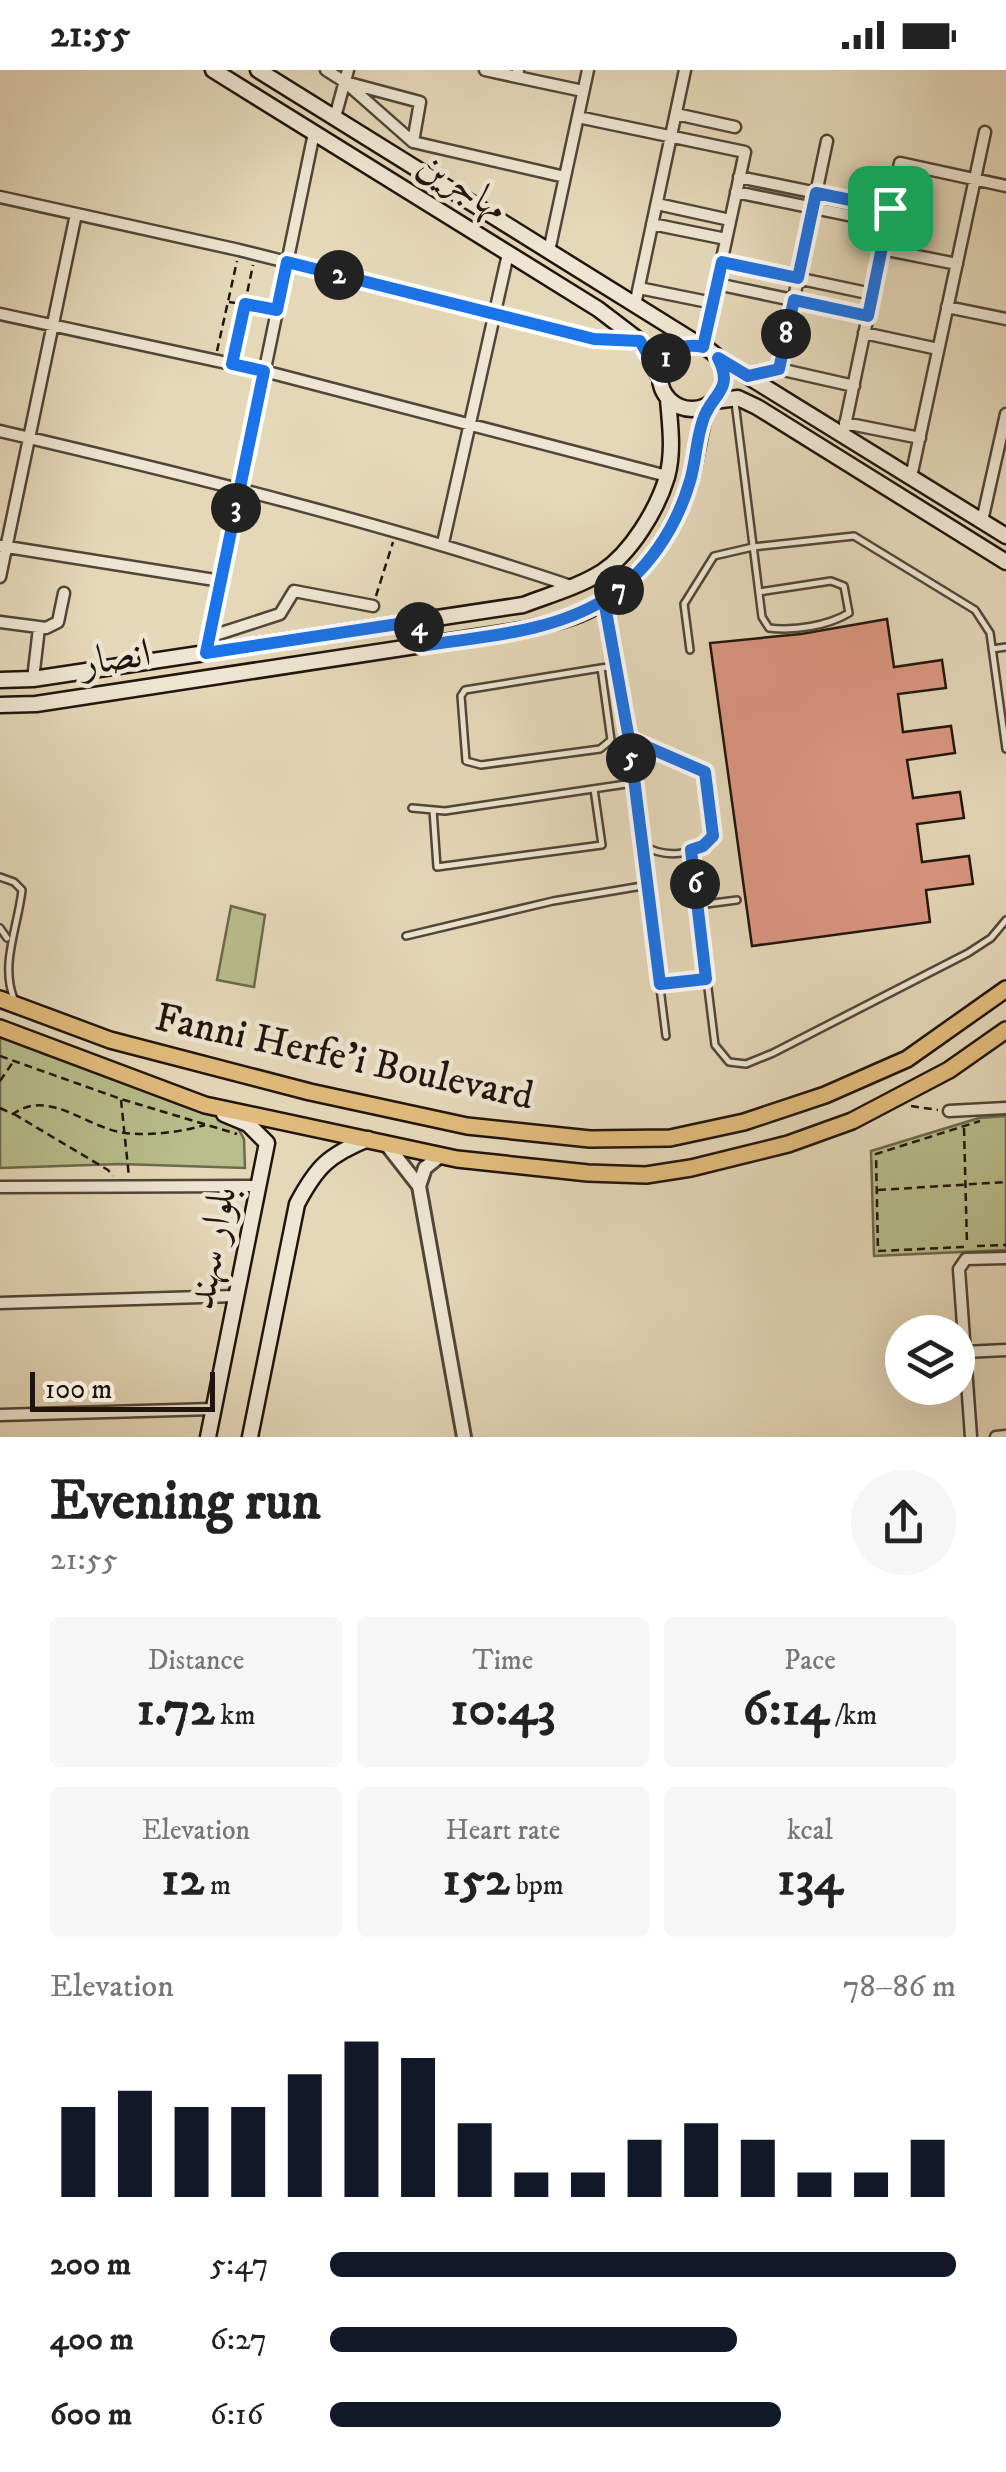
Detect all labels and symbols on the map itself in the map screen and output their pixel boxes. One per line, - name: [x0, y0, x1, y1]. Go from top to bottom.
- street label: مهاجرین: [408, 140, 516, 234]
- pin: [848, 166, 933, 251]
- pin: 2: [314, 250, 364, 300]
- pin: 8: [761, 309, 811, 359]
- pin: 1: [641, 333, 691, 383]
- pin: 3: [211, 483, 261, 533]
- pin: 7: [594, 565, 644, 615]
- pin: 4: [394, 602, 444, 652]
- street label: انصار: [73, 629, 155, 690]
- pin: 5: [606, 733, 656, 783]
- pin: 6: [670, 859, 720, 909]
- street label: Fanni Herfe'i Boulevard: [150, 993, 538, 1123]
- street label: بلوار سهند: [177, 1182, 249, 1314]
- scale bar: [30, 1367, 215, 1412]

